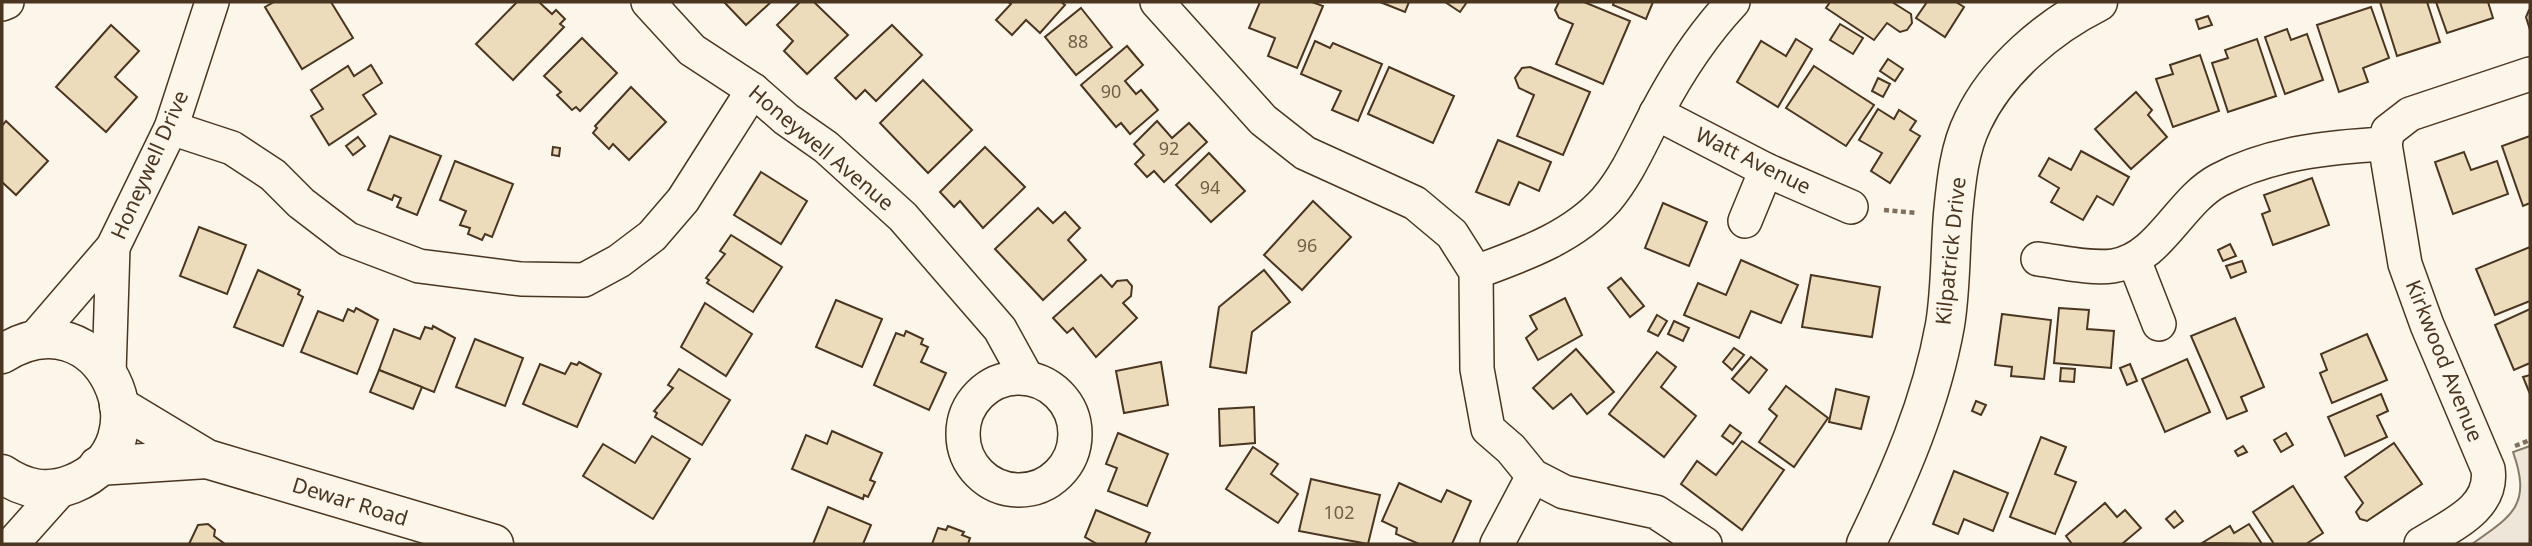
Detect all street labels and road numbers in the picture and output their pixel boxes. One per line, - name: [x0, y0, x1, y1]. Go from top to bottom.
- street label: Honeywell Avenue: [743, 78, 900, 216]
- street label: Honeywell Drive: [104, 86, 194, 243]
- street label: Watt Avenue: [1691, 120, 1816, 200]
- street label: Kilpatrick Drive: [1928, 175, 1972, 326]
- street label: Kirkwood Avenue: [2400, 275, 2490, 446]
- street label: Dewar Road: [289, 470, 412, 532]

